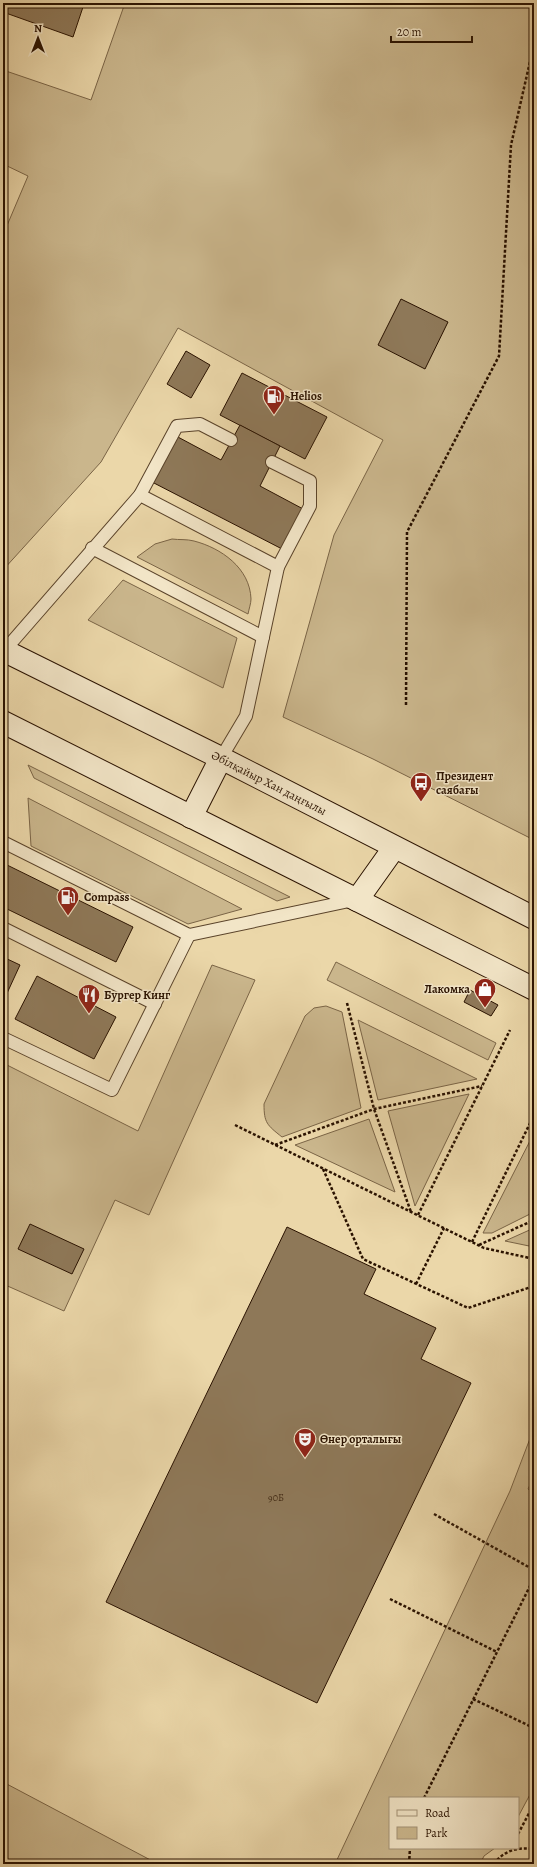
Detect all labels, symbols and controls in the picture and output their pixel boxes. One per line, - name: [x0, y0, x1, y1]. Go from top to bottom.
- north arrow: [18, 18, 58, 58]
- scale bar: [391, 18, 472, 44]
- text: N: [34, 21, 42, 36]
- text: 20 m: [397, 24, 421, 40]
- fuel station icon: Helios: [261, 383, 287, 416]
- place label: Helios: [290, 388, 322, 404]
- street label: Әбілқайыр Хан даңғылы: [209, 747, 329, 819]
- place label: Президент саябағы: [436, 768, 494, 798]
- bus stop icon: Президент саябағы: [408, 770, 434, 803]
- fuel station icon: Compass: [55, 884, 81, 917]
- place label: Compass: [84, 889, 130, 905]
- shop icon: Лакомка: [472, 976, 498, 1009]
- place label: Лакомка: [424, 981, 470, 997]
- restaurant icon: Бургер Кинг: [76, 982, 102, 1015]
- place label: Бургер Кинг: [104, 987, 171, 1003]
- theatre icon: Өнер орталығы: [292, 1426, 318, 1459]
- place label: Өнер орталығы: [320, 1431, 401, 1447]
- house number: 90Б: [268, 1491, 284, 1504]
- legend: [389, 1797, 519, 1849]
- text: Road: [425, 1805, 451, 1821]
- text: Park: [425, 1825, 448, 1841]

